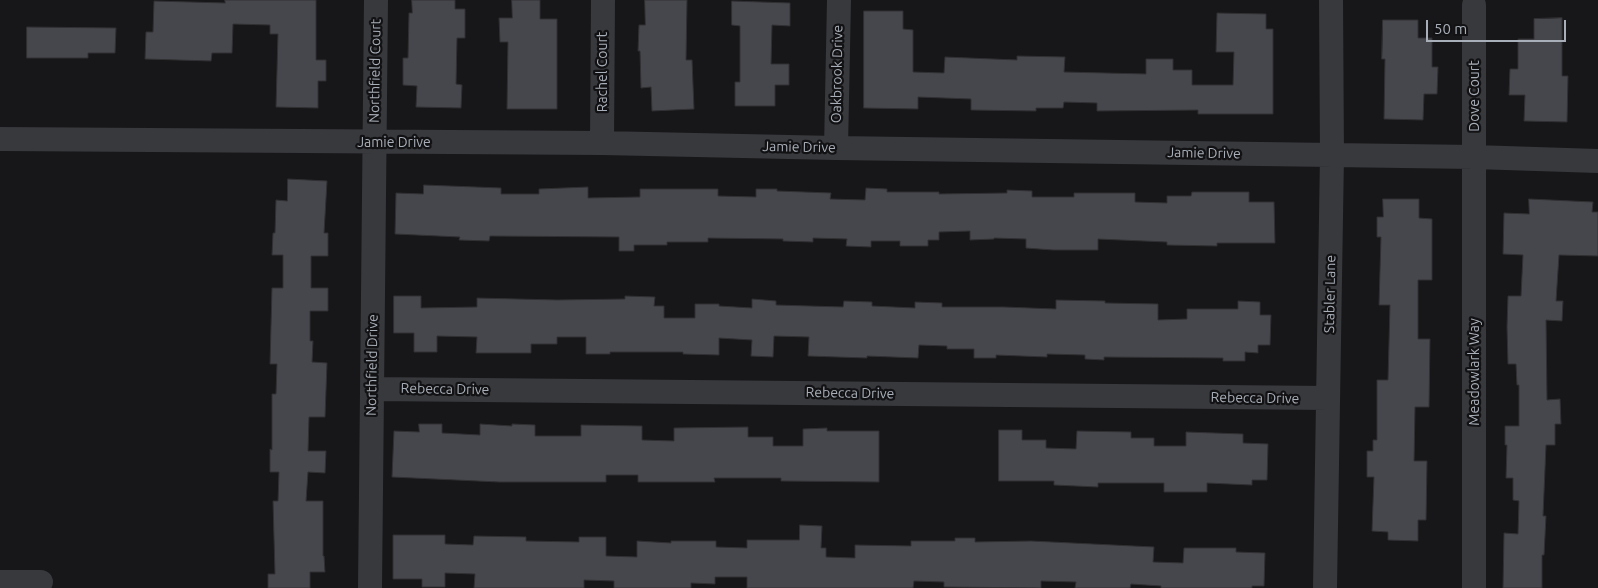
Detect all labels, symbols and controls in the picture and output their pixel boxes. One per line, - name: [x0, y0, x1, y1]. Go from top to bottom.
- scale bar: [1428, 10, 1568, 42]
- street label: Northfield Court: [366, 19, 384, 123]
- text: 50 m: [1434, 20, 1467, 37]
- street label: Oakbrook Drive: [828, 25, 846, 123]
- street label: Rachel Court: [594, 32, 610, 112]
- street label: Dove Court: [1466, 60, 1482, 132]
- street label: Jamie Drive: [357, 134, 431, 150]
- street label: Jamie Drive: [762, 138, 836, 156]
- street label: Jamie Drive: [1167, 144, 1241, 162]
- street label: Stabler Lane: [1321, 255, 1339, 333]
- street label: Northfield Drive: [363, 314, 381, 416]
- street label: Meadowlark Way: [1466, 318, 1482, 426]
- street label: Rebecca Drive: [400, 380, 490, 398]
- street label: Rebecca Drive: [805, 384, 895, 402]
- street label: Rebecca Drive: [1210, 389, 1300, 407]

